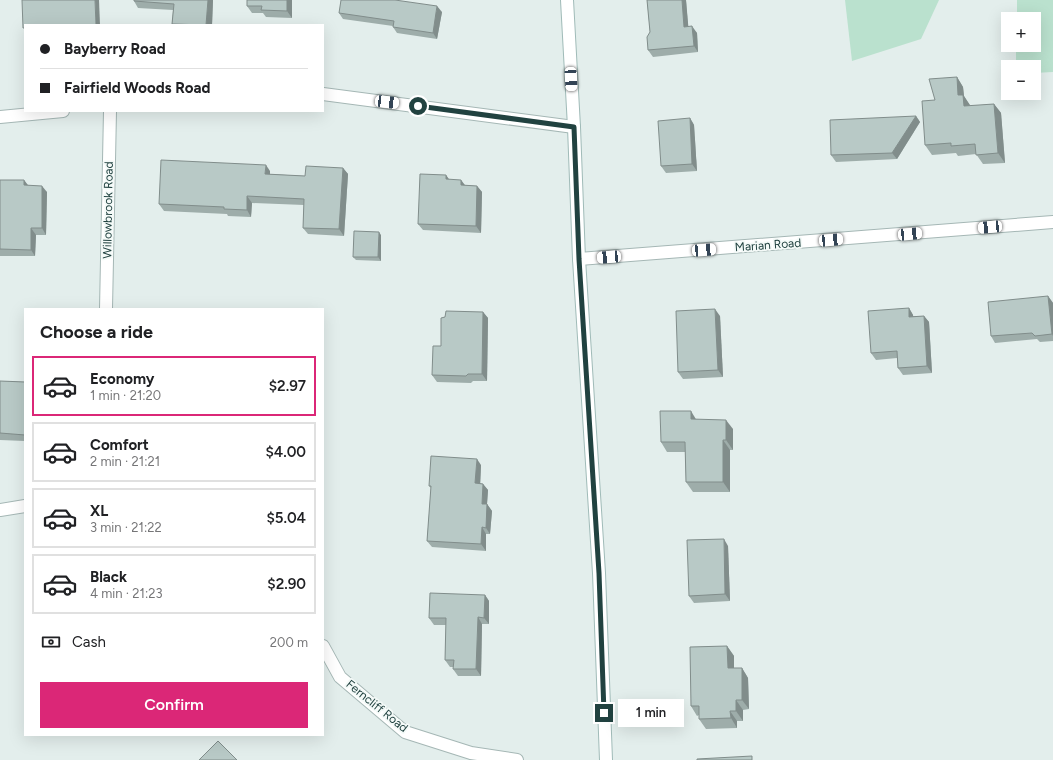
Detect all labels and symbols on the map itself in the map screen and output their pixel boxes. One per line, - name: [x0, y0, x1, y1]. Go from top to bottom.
- car: [564, 67, 578, 91]
- car: [374, 95, 400, 109]
- route start: [409, 97, 427, 115]
- street label: Willowbrook Road: [100, 161, 116, 259]
- car: [978, 220, 1002, 234]
- car: [898, 227, 922, 241]
- car: [819, 233, 843, 247]
- street label: Marian Road: [734, 236, 802, 254]
- car: [692, 243, 716, 257]
- car: [597, 250, 621, 264]
- street label: Ferncliff Road: [343, 677, 411, 735]
- callout: 1 min: [618, 699, 684, 727]
- route end: [595, 704, 613, 722]

